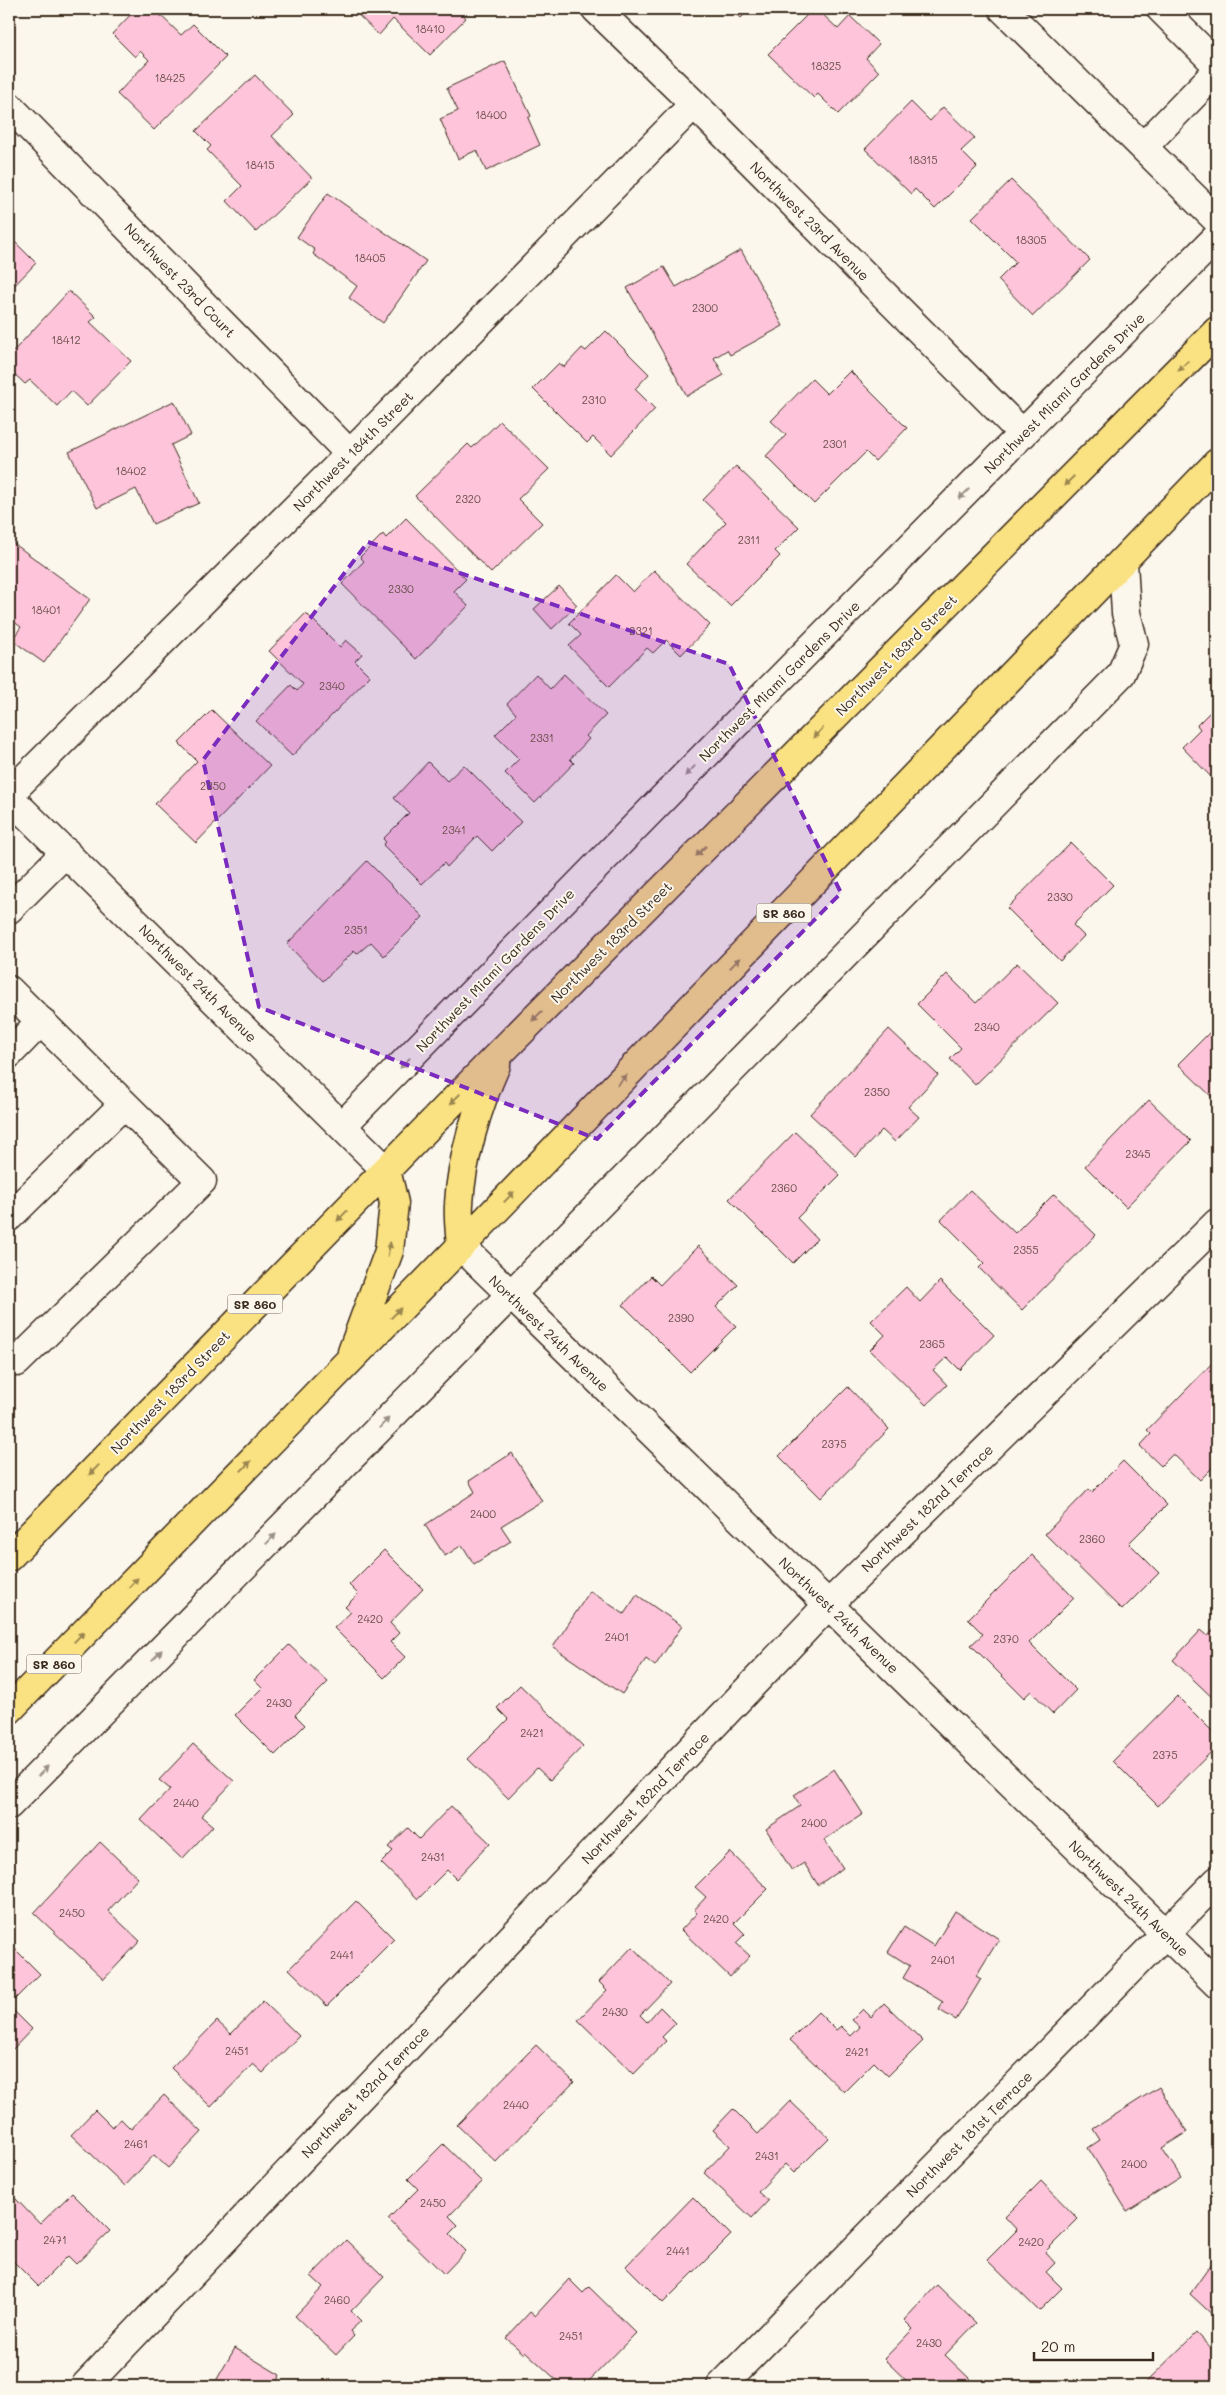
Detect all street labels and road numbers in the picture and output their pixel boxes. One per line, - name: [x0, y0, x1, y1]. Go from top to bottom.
- street label: Northwest 23rd Avenue: [746, 157, 874, 285]
- street label: Northwest 23rd Court: [120, 219, 240, 341]
- street label: Northwest Miami Gardens Drive: [979, 308, 1149, 478]
- street label: Northwest 184th Street: [289, 387, 417, 515]
- street label: Northwest 183rd Street: [831, 590, 961, 720]
- street label: Northwest Miami Gardens Drive: [694, 596, 864, 766]
- street label: Northwest 183rd Street: [546, 877, 676, 1007]
- street label: Northwest Miami Gardens Drive: [412, 884, 578, 1056]
- road number: SR 860: [756, 904, 812, 922]
- street label: Northwest 24th Avenue: [135, 920, 261, 1046]
- street label: Northwest 24th Avenue: [485, 1271, 613, 1395]
- road number: SR 860: [228, 1295, 282, 1314]
- street label: Northwest 183rd Street: [106, 1326, 234, 1458]
- street label: Northwest 182nd Terrace: [857, 1440, 997, 1576]
- street label: Northwest 24th Avenue: [775, 1553, 903, 1677]
- road number: SR 860: [27, 1655, 82, 1674]
- street label: Northwest 182nd Terrace: [577, 1728, 713, 1868]
- street label: Northwest 24th Avenue: [1065, 1836, 1193, 1960]
- street label: Northwest 182nd Terrace: [297, 2022, 433, 2162]
- street label: Northwest 181st Terrace: [902, 2067, 1036, 2201]

